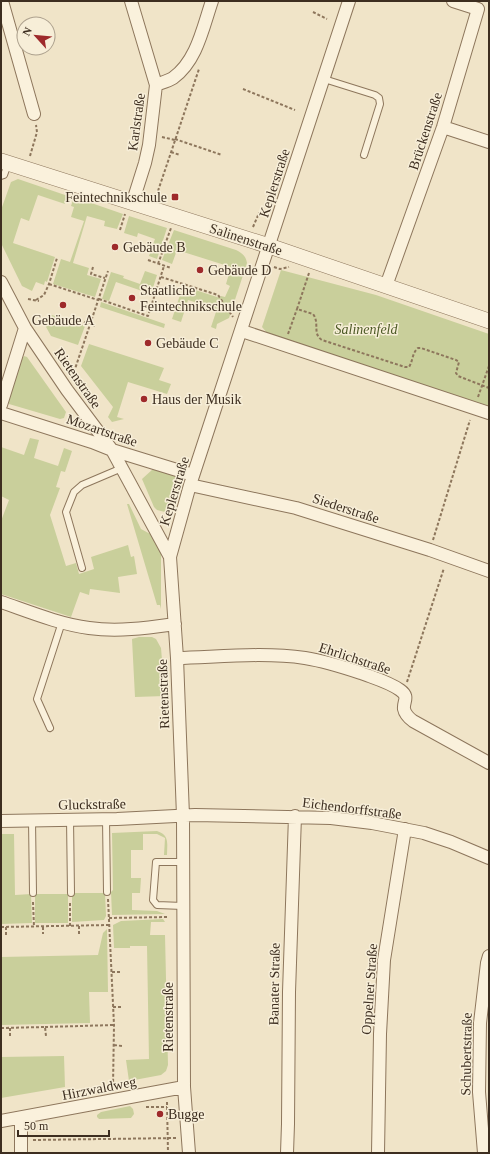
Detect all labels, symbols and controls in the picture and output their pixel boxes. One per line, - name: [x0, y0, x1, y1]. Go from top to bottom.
- north arrow: [16, 16, 56, 56]
- text: N: [20, 25, 34, 38]
- street label: Brückenstraße: [406, 90, 445, 172]
- street label: Karlstraße: [125, 92, 148, 152]
- street label: Keplerstraße: [256, 147, 293, 219]
- place label: Feintechnikschule: [65, 190, 167, 205]
- marker: Feintechnikschule: [170, 192, 180, 202]
- street label: Salinenstraße: [208, 221, 284, 258]
- place label: Gebäude B: [123, 240, 186, 255]
- marker: Gebäude B: [110, 242, 120, 252]
- place label: Gebäude D: [208, 263, 271, 278]
- marker: Gebäude D: [195, 265, 205, 275]
- place label: Staatliche Feintechnikschule: [140, 283, 242, 314]
- marker: Staatliche Feintechnikschule: [127, 293, 137, 303]
- marker: Gebäude A: [58, 300, 68, 310]
- place label: Gebäude A: [32, 313, 95, 328]
- park label: Salinenfeld: [335, 322, 398, 337]
- place label: Gebäude C: [156, 336, 219, 351]
- marker: Gebäude C: [143, 338, 153, 348]
- street label: Rietenstraße: [51, 345, 104, 411]
- place label: Haus der Musik: [152, 392, 241, 407]
- marker: Haus der Musik: [139, 394, 149, 404]
- street label: Mozartstraße: [64, 411, 139, 450]
- street label: Keplerstraße: [157, 455, 192, 528]
- street label: Siederstraße: [311, 491, 381, 526]
- street label: Ehrlichstraße: [317, 640, 393, 677]
- street label: Rietenstraße: [155, 659, 172, 729]
- street label: Eichendorffstraße: [301, 795, 402, 822]
- street label: Gluckstraße: [58, 796, 126, 813]
- street label: Banater Straße: [266, 942, 283, 1026]
- street label: Oppelner Straße: [359, 943, 380, 1035]
- street label: Rietenstraße: [161, 982, 176, 1052]
- street label: Schubertstraße: [458, 1012, 475, 1096]
- street label: Hirzwaldweg: [61, 1074, 138, 1103]
- place label: Bugge: [168, 1107, 205, 1122]
- marker: Bugge: [155, 1109, 165, 1119]
- scale bar: [18, 1112, 109, 1138]
- text: 50 m: [24, 1119, 49, 1133]

